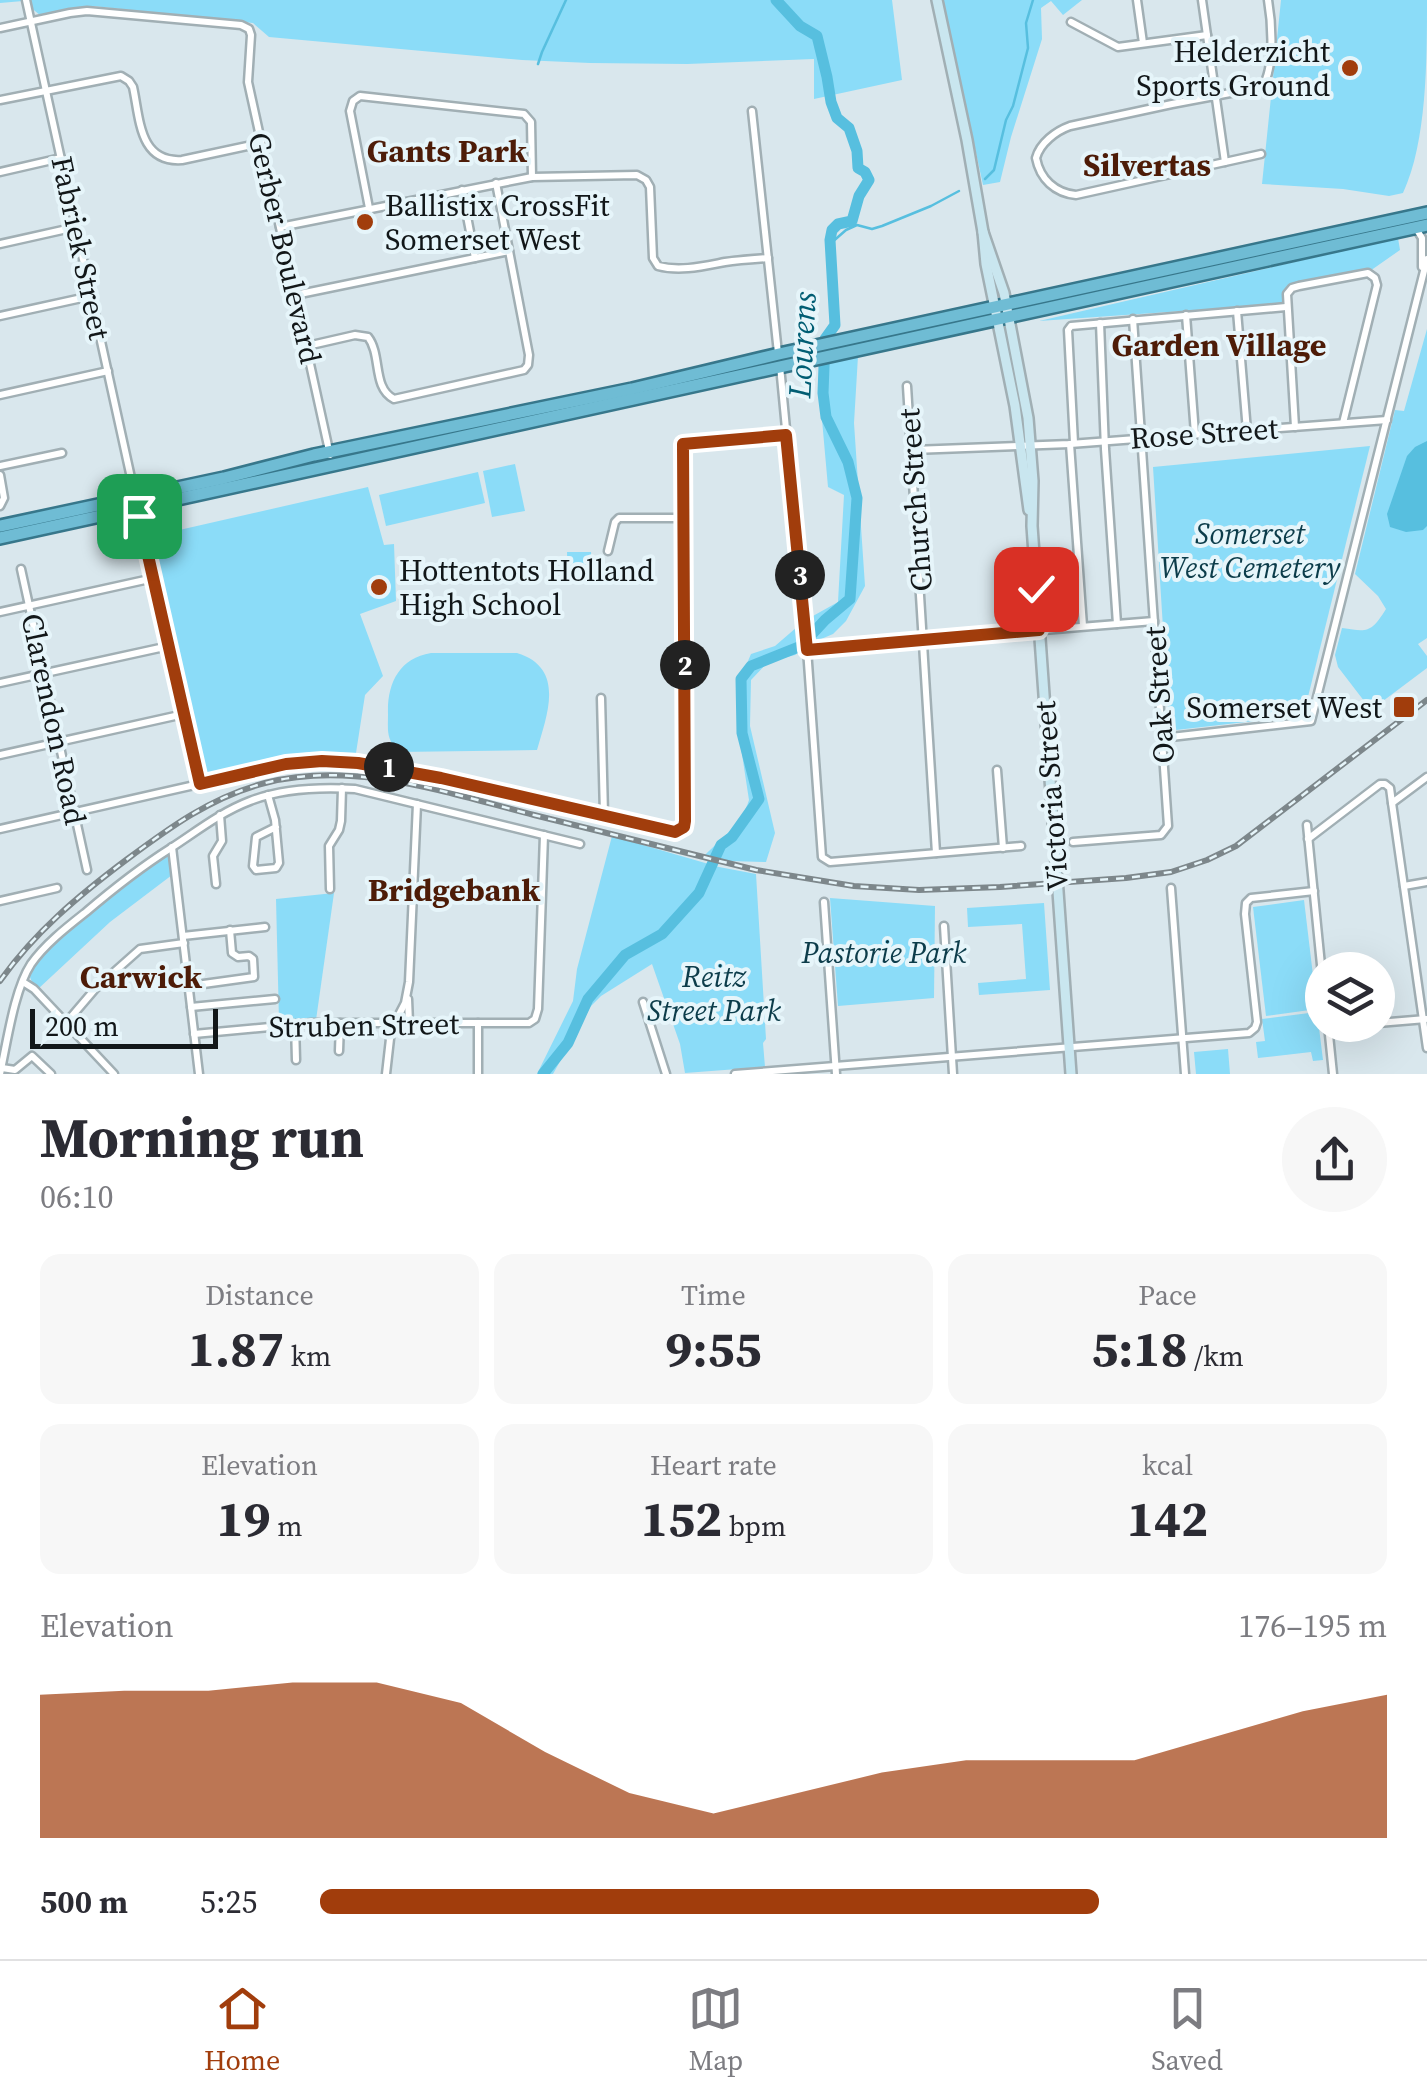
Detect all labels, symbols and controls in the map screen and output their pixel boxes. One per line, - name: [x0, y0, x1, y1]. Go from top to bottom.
- place label: Helderzicht Sports Ground: [1136, 31, 1330, 106]
- marker: Helderzicht Sports Ground: [1339, 57, 1361, 79]
- street label: Gerber Boulevard: [238, 128, 332, 368]
- district label: Gants Park: [367, 129, 528, 173]
- district label: Silvertas: [1083, 143, 1211, 187]
- street label: Fabriek Street: [42, 153, 120, 344]
- place label: Ballistix CrossFit Somerset West: [385, 185, 610, 260]
- marker: Ballistix CrossFit Somerset West: [354, 211, 376, 233]
- water label: Lourens: [777, 290, 827, 400]
- district label: Garden Village: [1112, 323, 1326, 367]
- street label: Church Street: [888, 407, 942, 593]
- street label: Rose Street: [1128, 407, 1280, 459]
- pin: [97, 474, 182, 559]
- icon: arrive: [112, 489, 167, 544]
- park label: Somerset West Cemetery: [1160, 513, 1341, 588]
- pin: [994, 547, 1079, 632]
- place label: Hottentots Holland High School: [399, 550, 654, 625]
- pin: 3: [775, 550, 825, 600]
- text: 3: [792, 556, 808, 594]
- icon: check: [1009, 562, 1064, 617]
- marker: Hottentots Holland High School: [368, 576, 390, 598]
- street label: Clarendon Road: [12, 609, 96, 829]
- street label: Oak Street: [1134, 625, 1184, 765]
- pin: 2: [660, 640, 710, 690]
- text: 2: [677, 646, 693, 684]
- place label: Somerset West: [1186, 687, 1382, 728]
- marker: Somerset West: [1391, 694, 1417, 720]
- street label: Victoria Street: [1024, 699, 1078, 892]
- pin: 1: [364, 742, 414, 792]
- text: 1: [381, 748, 397, 786]
- district label: Bridgebank: [368, 868, 541, 912]
- park label: Pastorie Park: [801, 932, 967, 973]
- map controls: [1305, 952, 1395, 1042]
- button: layers: [1305, 952, 1395, 1042]
- district label: Carwick: [80, 955, 203, 999]
- park label: Reitz Street Park: [647, 956, 782, 1031]
- street label: Struben Street: [268, 1003, 460, 1047]
- scale bar: [30, 1004, 218, 1048]
- text: 200 m: [45, 1007, 119, 1045]
- text: Morning run: [40, 1100, 364, 1175]
- button: share: [1282, 1107, 1387, 1212]
- text: 06:10: [40, 1175, 114, 1219]
- text: Distance: [205, 1276, 314, 1314]
- text: Time: [681, 1276, 746, 1314]
- text: Pace: [1138, 1276, 1197, 1314]
- text: 1.87: [188, 1314, 284, 1383]
- text: 9:55: [665, 1314, 762, 1383]
- text: 5:18: [1091, 1314, 1188, 1383]
- text: km: [284, 1337, 331, 1375]
- text: /km: [1188, 1337, 1244, 1375]
- text: Elevation: [201, 1446, 318, 1484]
- text: Heart rate: [650, 1446, 777, 1484]
- text: kcal: [1142, 1446, 1193, 1484]
- text: 19: [217, 1484, 271, 1553]
- text: 152: [641, 1484, 722, 1553]
- text: 142: [1127, 1484, 1208, 1553]
- text: m: [271, 1507, 302, 1545]
- text: bpm: [722, 1507, 786, 1545]
- text: Elevation: [40, 1604, 174, 1648]
- text: 176–195 m: [1238, 1604, 1387, 1648]
- text: 500 m: [40, 1880, 128, 1924]
- text: 5:25: [200, 1880, 258, 1924]
- tab: Home: [204, 1981, 280, 2079]
- tab: Map: [688, 1981, 743, 2079]
- tab: Saved: [1151, 1981, 1223, 2079]

